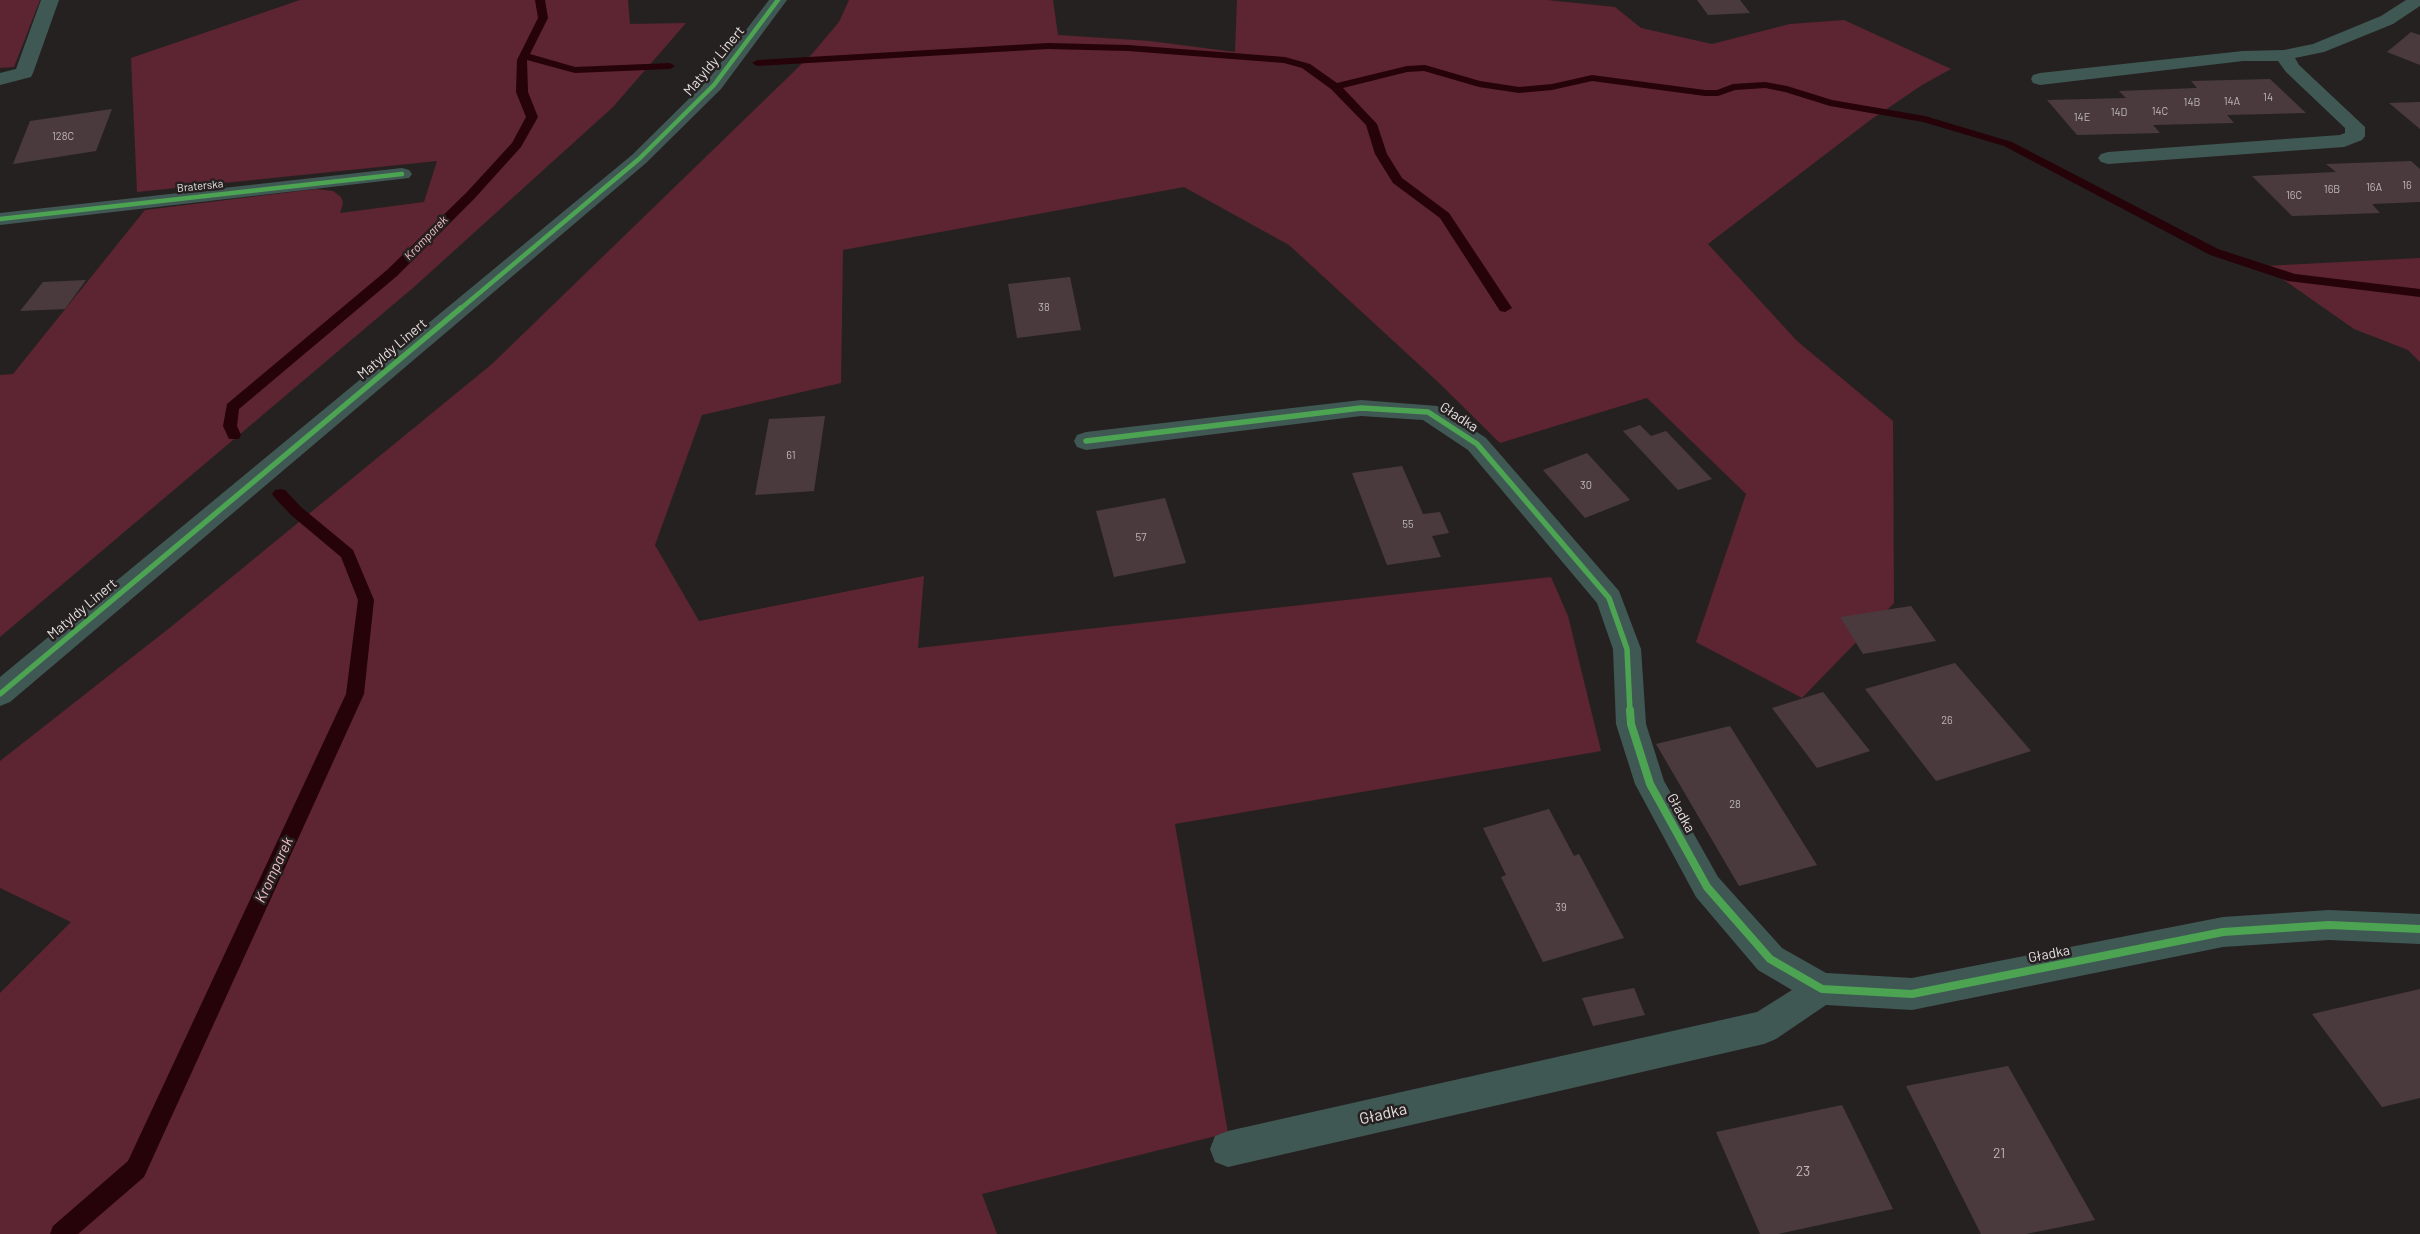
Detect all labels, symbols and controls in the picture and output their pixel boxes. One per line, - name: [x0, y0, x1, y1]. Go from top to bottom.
- street label: Matyldy Linert: [680, 23, 748, 99]
- house number: 14: [2263, 90, 2273, 104]
- house number: 14A: [2224, 94, 2240, 108]
- house number: 14B: [2184, 95, 2200, 109]
- house number: 14C: [2152, 104, 2168, 118]
- house number: 14D: [2111, 105, 2127, 119]
- house number: 14E: [2074, 110, 2090, 124]
- house number: 128C: [52, 129, 74, 143]
- street label: Braterska: [176, 177, 224, 195]
- house number: 16: [2402, 178, 2412, 192]
- house number: 16A: [2366, 180, 2382, 194]
- house number: 16B: [2324, 182, 2340, 196]
- house number: 16C: [2286, 188, 2302, 202]
- water label: Kromparek: [401, 213, 451, 263]
- house number: 38: [1038, 300, 1050, 314]
- street label: Matyldy Linert: [354, 315, 430, 383]
- street label: Gładka: [1437, 398, 1481, 436]
- house number: 61: [786, 448, 796, 462]
- house number: 30: [1580, 478, 1592, 492]
- house number: 55: [1402, 517, 1414, 531]
- house number: 57: [1136, 530, 1146, 544]
- street label: Matyldy Linert: [44, 575, 120, 643]
- house number: 26: [1941, 713, 1953, 727]
- street label: Gładka: [1663, 790, 1699, 836]
- house number: 28: [1729, 797, 1741, 811]
- water label: Kromparek: [251, 834, 297, 906]
- house number: 39: [1555, 900, 1567, 914]
- street label: Gładka: [2027, 942, 2071, 966]
- street label: Gładka: [1357, 1099, 1409, 1129]
- house number: 21: [1993, 1145, 2005, 1161]
- house number: 23: [1796, 1163, 1810, 1179]

